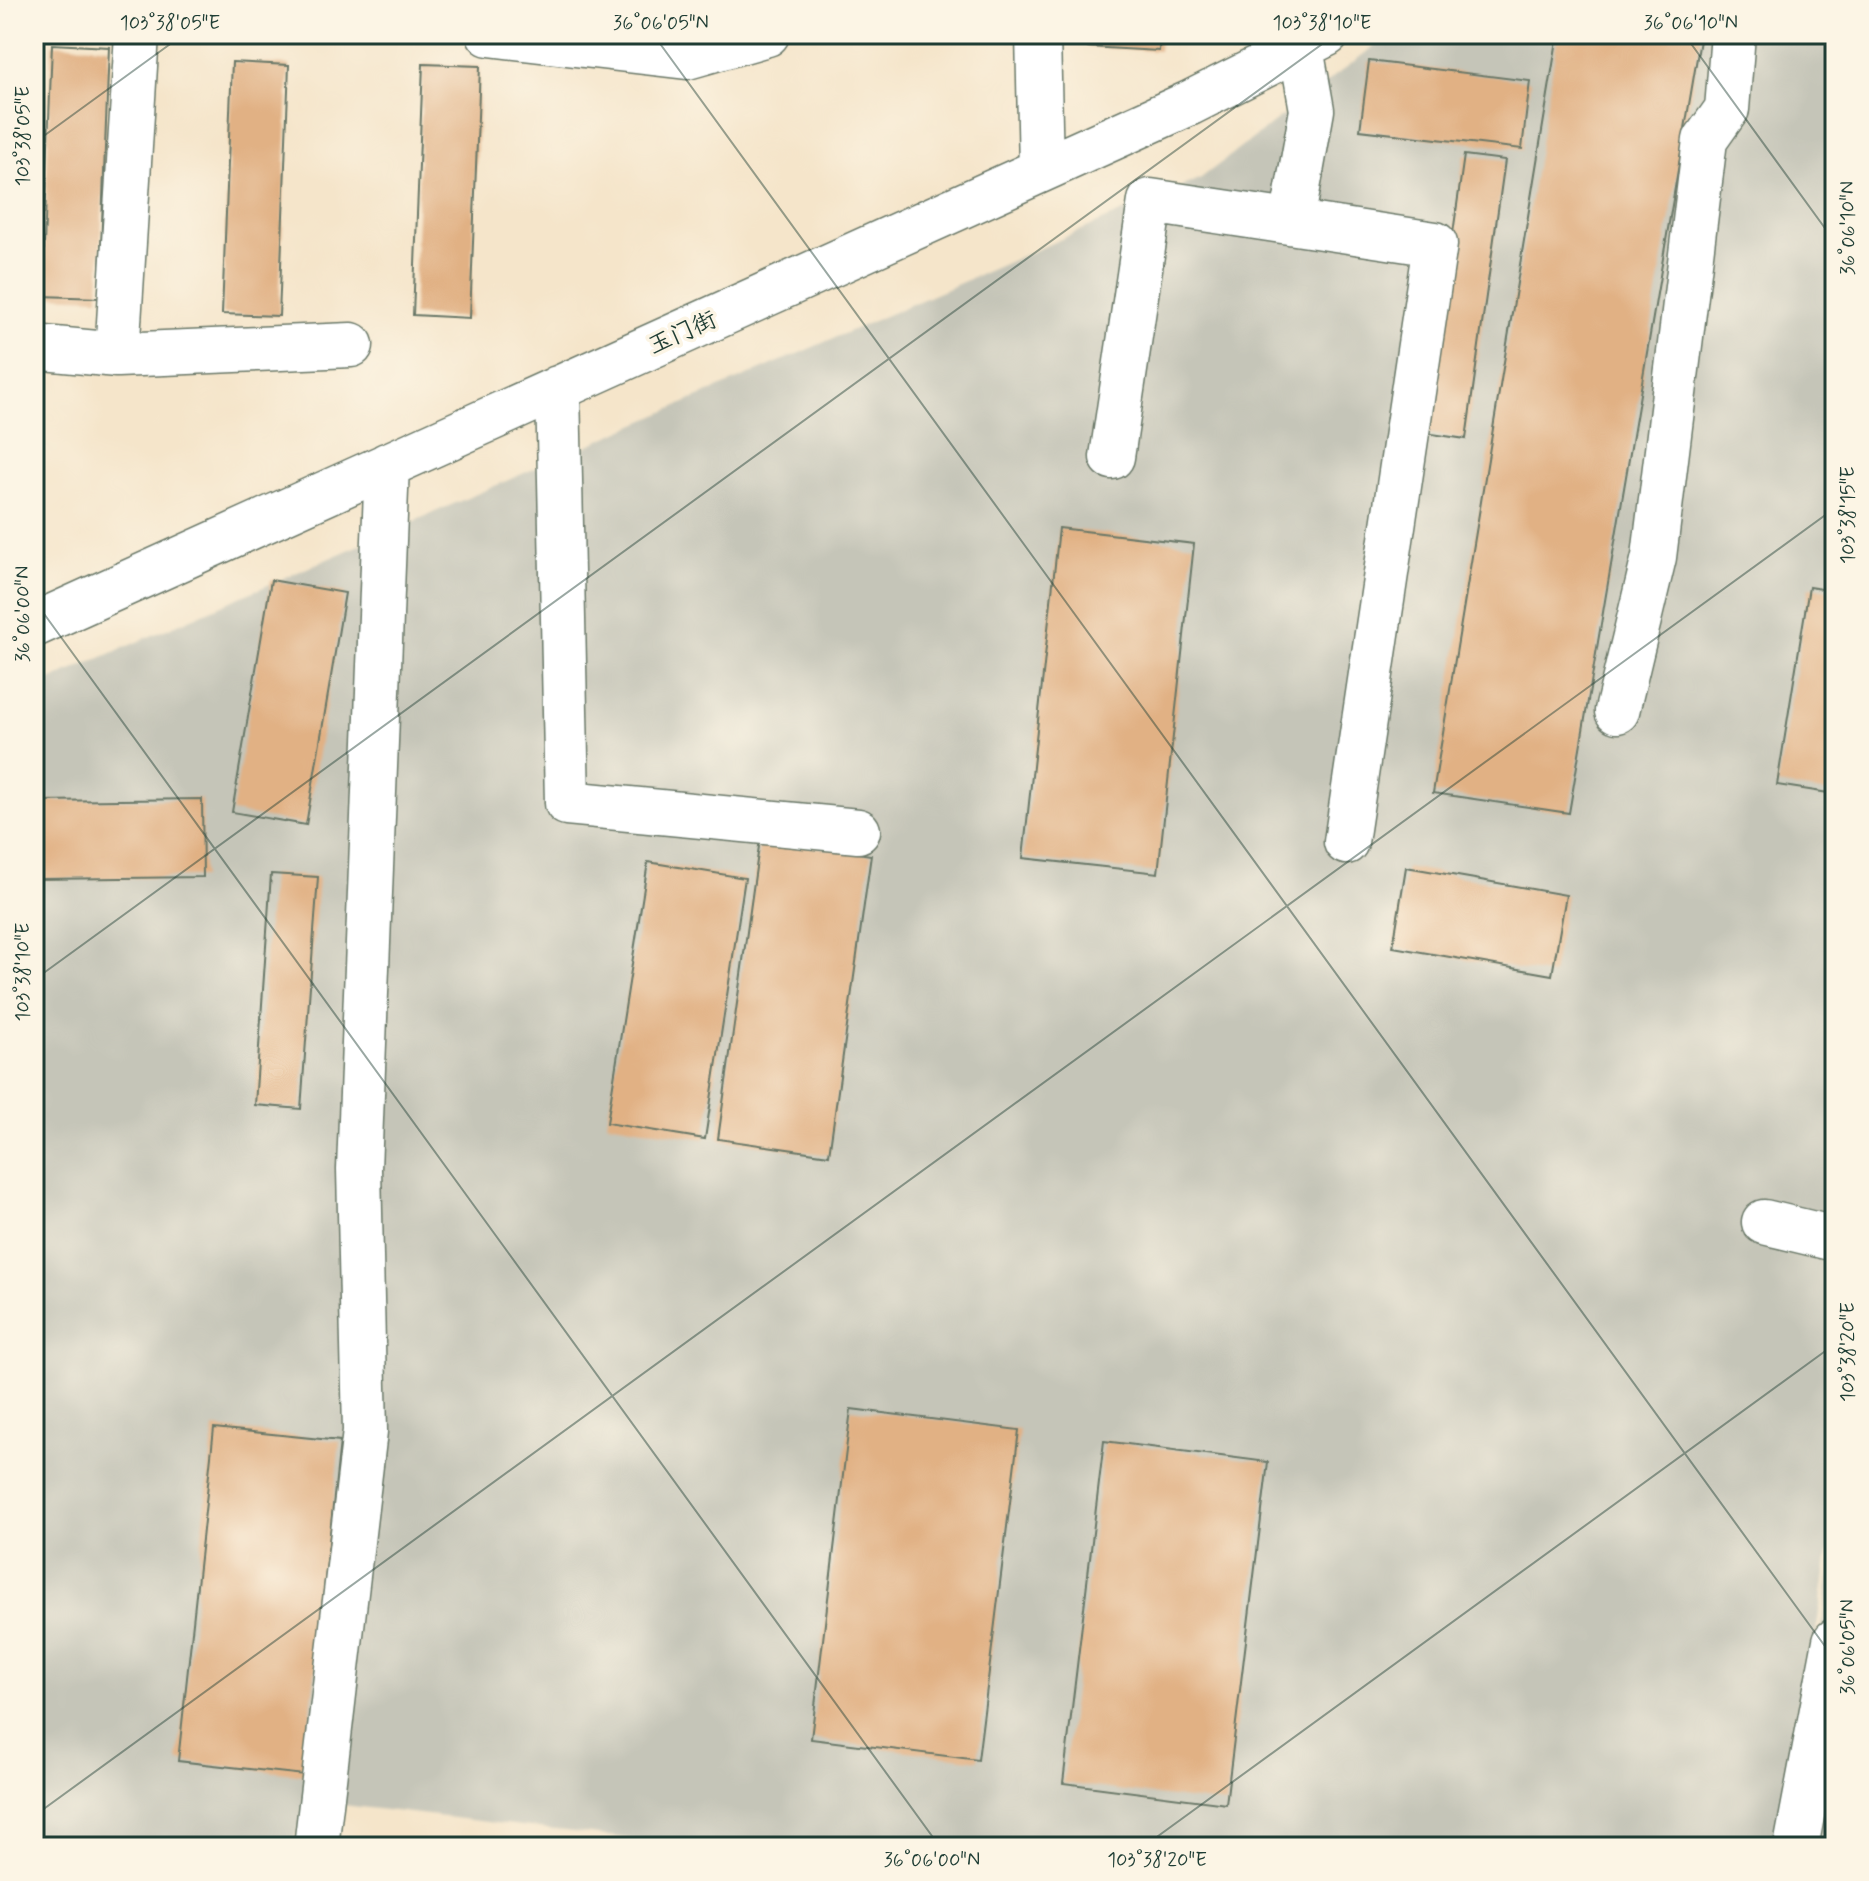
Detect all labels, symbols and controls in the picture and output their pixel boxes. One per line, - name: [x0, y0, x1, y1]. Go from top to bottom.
- text: 103°38'05"E: [120, 10, 220, 37]
- text: 36°06'05"N: [613, 10, 709, 37]
- text: 103°38'10"E: [1273, 10, 1371, 37]
- text: 36°06'10"N: [1644, 10, 1738, 37]
- text: 103°38'05"E: [10, 86, 37, 186]
- text: 36°06'10"N: [1835, 181, 1862, 275]
- street label: 玉门街: [643, 305, 722, 362]
- text: 103°38'15"E: [1835, 466, 1862, 564]
- text: 36°06'00"N: [10, 566, 37, 662]
- text: 103°38'10"E: [10, 923, 37, 1021]
- text: 103°38'20"E: [1835, 1302, 1862, 1402]
- text: 36°06'05"N: [1835, 1599, 1862, 1695]
- text: 36°06'00"N: [884, 1847, 980, 1874]
- text: 103°38'20"E: [1107, 1847, 1207, 1874]

